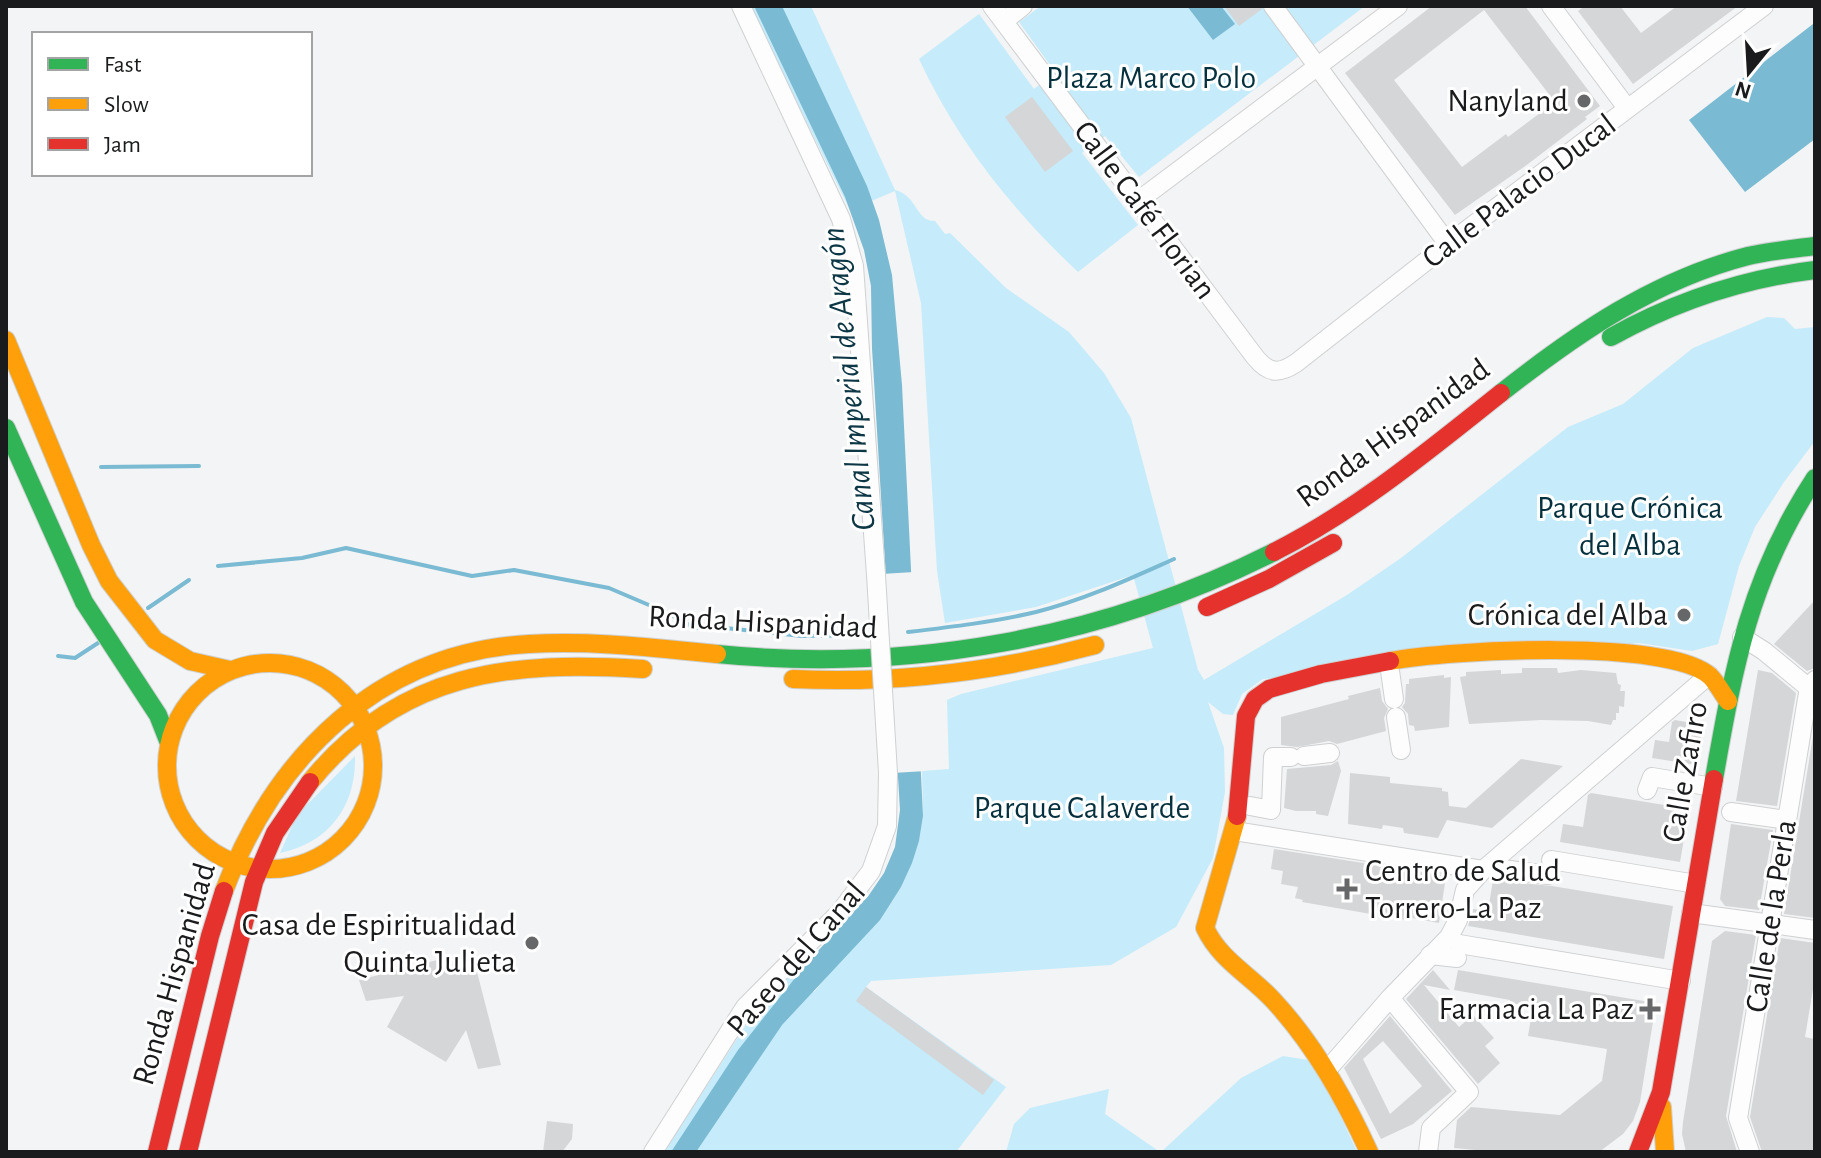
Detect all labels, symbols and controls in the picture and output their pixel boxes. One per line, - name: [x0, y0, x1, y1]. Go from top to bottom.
- legend: [32, 32, 312, 176]
- north arrow: [1709, 32, 1789, 112]
- text: Fast: [104, 53, 142, 77]
- park label: Plaza Marco Polo: [1046, 62, 1256, 94]
- text: N: [1732, 77, 1754, 103]
- place label: Nanyland: [1447, 85, 1568, 117]
- marker: Nanyland: [1575, 92, 1593, 110]
- text: Slow: [104, 93, 149, 117]
- street label: Calle Palacio Ducal: [1416, 108, 1622, 274]
- street label: Calle Café Florian: [1068, 115, 1222, 305]
- text: Jam: [104, 133, 141, 157]
- water label: Canal Imperial de Aragón: [816, 226, 882, 532]
- street label: Ronda Hispanidad: [1291, 353, 1495, 513]
- park label: Parque Crónica del Alba: [1537, 492, 1723, 561]
- place label: Crónica del Alba: [1468, 599, 1668, 631]
- street label: Ronda Hispanidad: [648, 600, 878, 644]
- marker: Crónica del Alba: [1675, 606, 1693, 624]
- street label: Calle Zafiro: [1657, 699, 1713, 845]
- park label: Parque Calaverde: [974, 792, 1190, 824]
- street label: Calle de la Perla: [1740, 817, 1802, 1015]
- place label: Centro de Salud Torrero-La Paz: [1365, 855, 1560, 924]
- street label: Ronda Hispanidad: [127, 859, 221, 1089]
- street label: Paseo del Canal: [721, 876, 871, 1042]
- marker: Centro de Salud Torrero-La Paz: [1336, 878, 1358, 900]
- place label: Casa de Espiritualidad Quinta Julieta: [242, 909, 516, 978]
- marker: Casa de Espiritualidad Quinta Julieta: [523, 934, 541, 952]
- place label: Farmacia La Paz: [1439, 993, 1634, 1025]
- marker: Farmacia La Paz: [1641, 1000, 1659, 1018]

